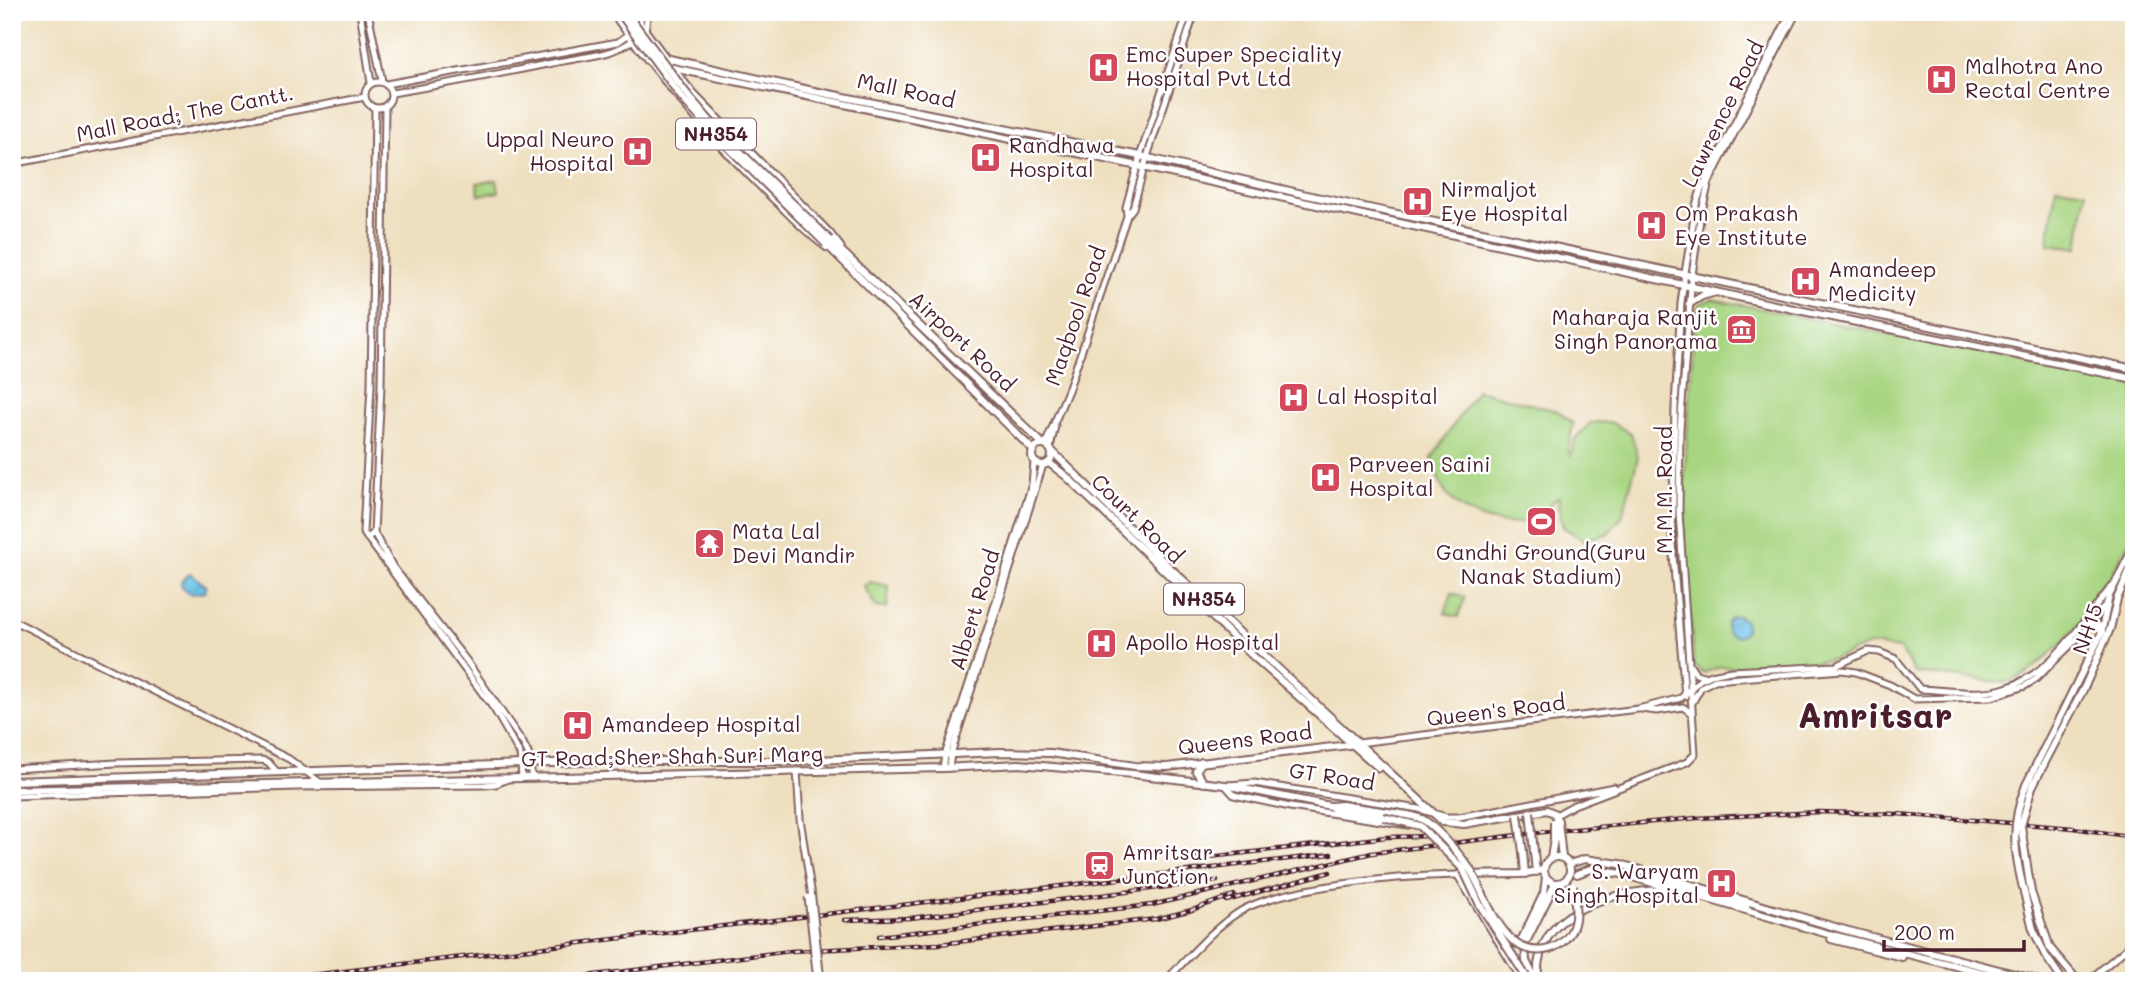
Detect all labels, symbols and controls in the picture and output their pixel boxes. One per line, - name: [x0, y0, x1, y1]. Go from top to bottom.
- street label: Lawrence Road: [1674, 36, 1769, 191]
- place label: Emc Super Speciality Hospital Pvt Ltd: [1126, 40, 1342, 91]
- hospital icon: Emc Super Speciality Hospital Pvt Ltd: [1086, 50, 1120, 84]
- place label: Malhotra Ano Rectal Centre: [1965, 52, 2111, 103]
- hospital icon: Malhotra Ano Rectal Centre: [1925, 62, 1959, 96]
- street label: Mall Road: [855, 66, 958, 113]
- street label: Mall Road; The Cantt.: [74, 78, 296, 147]
- road number: NH354: [676, 118, 756, 150]
- place label: Uppal Neuro Hospital: [486, 125, 614, 176]
- place label: Randhawa Hospital: [1009, 131, 1115, 182]
- hospital icon: Uppal Neuro Hospital: [620, 135, 654, 169]
- hospital icon: Randhawa Hospital: [969, 141, 1003, 175]
- place label: Nirmaljot Eye Hospital: [1441, 175, 1568, 226]
- hospital icon: Nirmaljot Eye Hospital: [1401, 185, 1435, 219]
- place label: Om Prakash Eye Institute: [1675, 199, 1807, 250]
- hospital icon: Om Prakash Eye Institute: [1635, 209, 1669, 243]
- street label: Maqbool Road: [1038, 242, 1111, 389]
- place label: Amandeep Medicity: [1828, 255, 1936, 306]
- hospital icon: Amandeep Medicity: [1788, 265, 1822, 299]
- street label: Airport Road: [904, 285, 1022, 397]
- place label: Maharaja Ranjit Singh Panorama: [1552, 303, 1718, 354]
- museum icon: Maharaja Ranjit Singh Panorama: [1724, 313, 1758, 347]
- hospital icon: Lal Hospital: [1277, 380, 1311, 414]
- place label: Lal Hospital: [1317, 382, 1438, 409]
- street label: M.M.M. Road: [1650, 426, 1677, 554]
- place label: Parveen Saini Hospital: [1349, 450, 1490, 501]
- hospital icon: Parveen Saini Hospital: [1309, 460, 1343, 494]
- street label: Court Road: [1086, 467, 1190, 569]
- sports icon: Gandhi Ground(Guru Nanak Stadium): [1524, 504, 1558, 538]
- place label: Mata Lal Devi Mandir: [732, 517, 855, 568]
- temple icon: Mata Lal Devi Mandir: [692, 527, 726, 561]
- place label: Gandhi Ground(Guru Nanak Stadium): [1436, 538, 1646, 589]
- street label: Albert Road: [942, 546, 1005, 673]
- road number: NH354: [1164, 584, 1244, 614]
- street label: NH15: [2065, 599, 2108, 658]
- hospital icon: Apollo Hospital: [1085, 626, 1119, 660]
- place label: Apollo Hospital: [1125, 628, 1279, 655]
- street label: Queen's Road: [1425, 688, 1567, 731]
- district label: Amritsar: [1797, 691, 1953, 737]
- hospital icon: Amandeep Hospital: [561, 708, 595, 742]
- place label: Amandeep Hospital: [601, 710, 801, 737]
- street label: Queens Road: [1176, 717, 1313, 760]
- street label: GT Road;Sher Shah Suri Marg: [521, 739, 823, 772]
- street label: GT Road: [1288, 755, 1377, 796]
- place label: Amritsar Junction: [1122, 838, 1213, 889]
- station icon: Amritsar Junction: [1082, 848, 1116, 882]
- place label: S. Waryam Singh Hospital: [1554, 857, 1699, 908]
- hospital icon: S. Waryam Singh Hospital: [1705, 867, 1739, 901]
- scale bar: [1884, 909, 2024, 953]
- text: 200 m: [1894, 918, 1955, 945]

